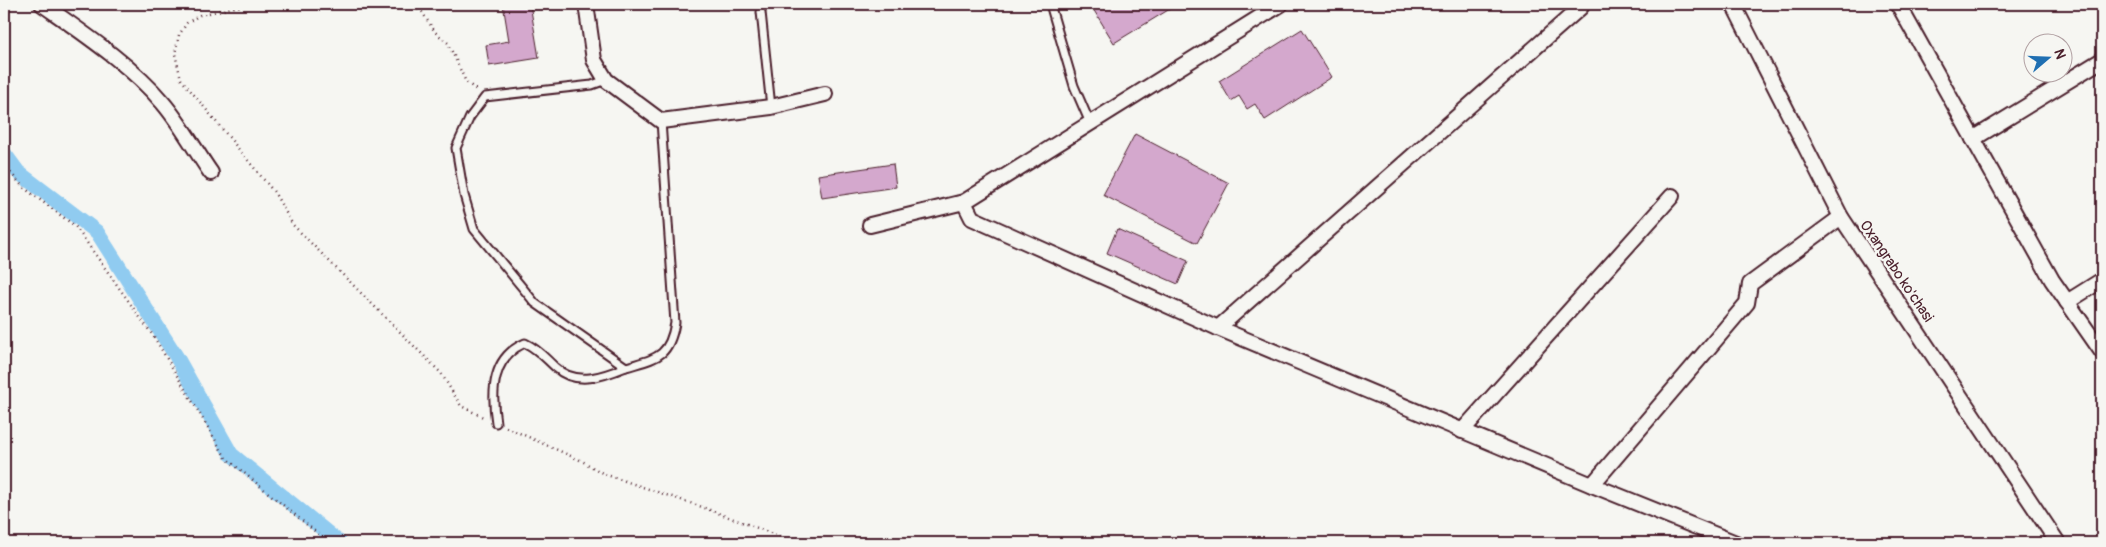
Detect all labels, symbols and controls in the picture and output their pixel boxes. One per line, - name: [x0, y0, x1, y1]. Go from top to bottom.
- north arrow: [2024, 32, 2074, 82]
- text: N: [2050, 47, 2069, 61]
- street label: Oxangrabo ko'chasi: [1855, 217, 1938, 326]

